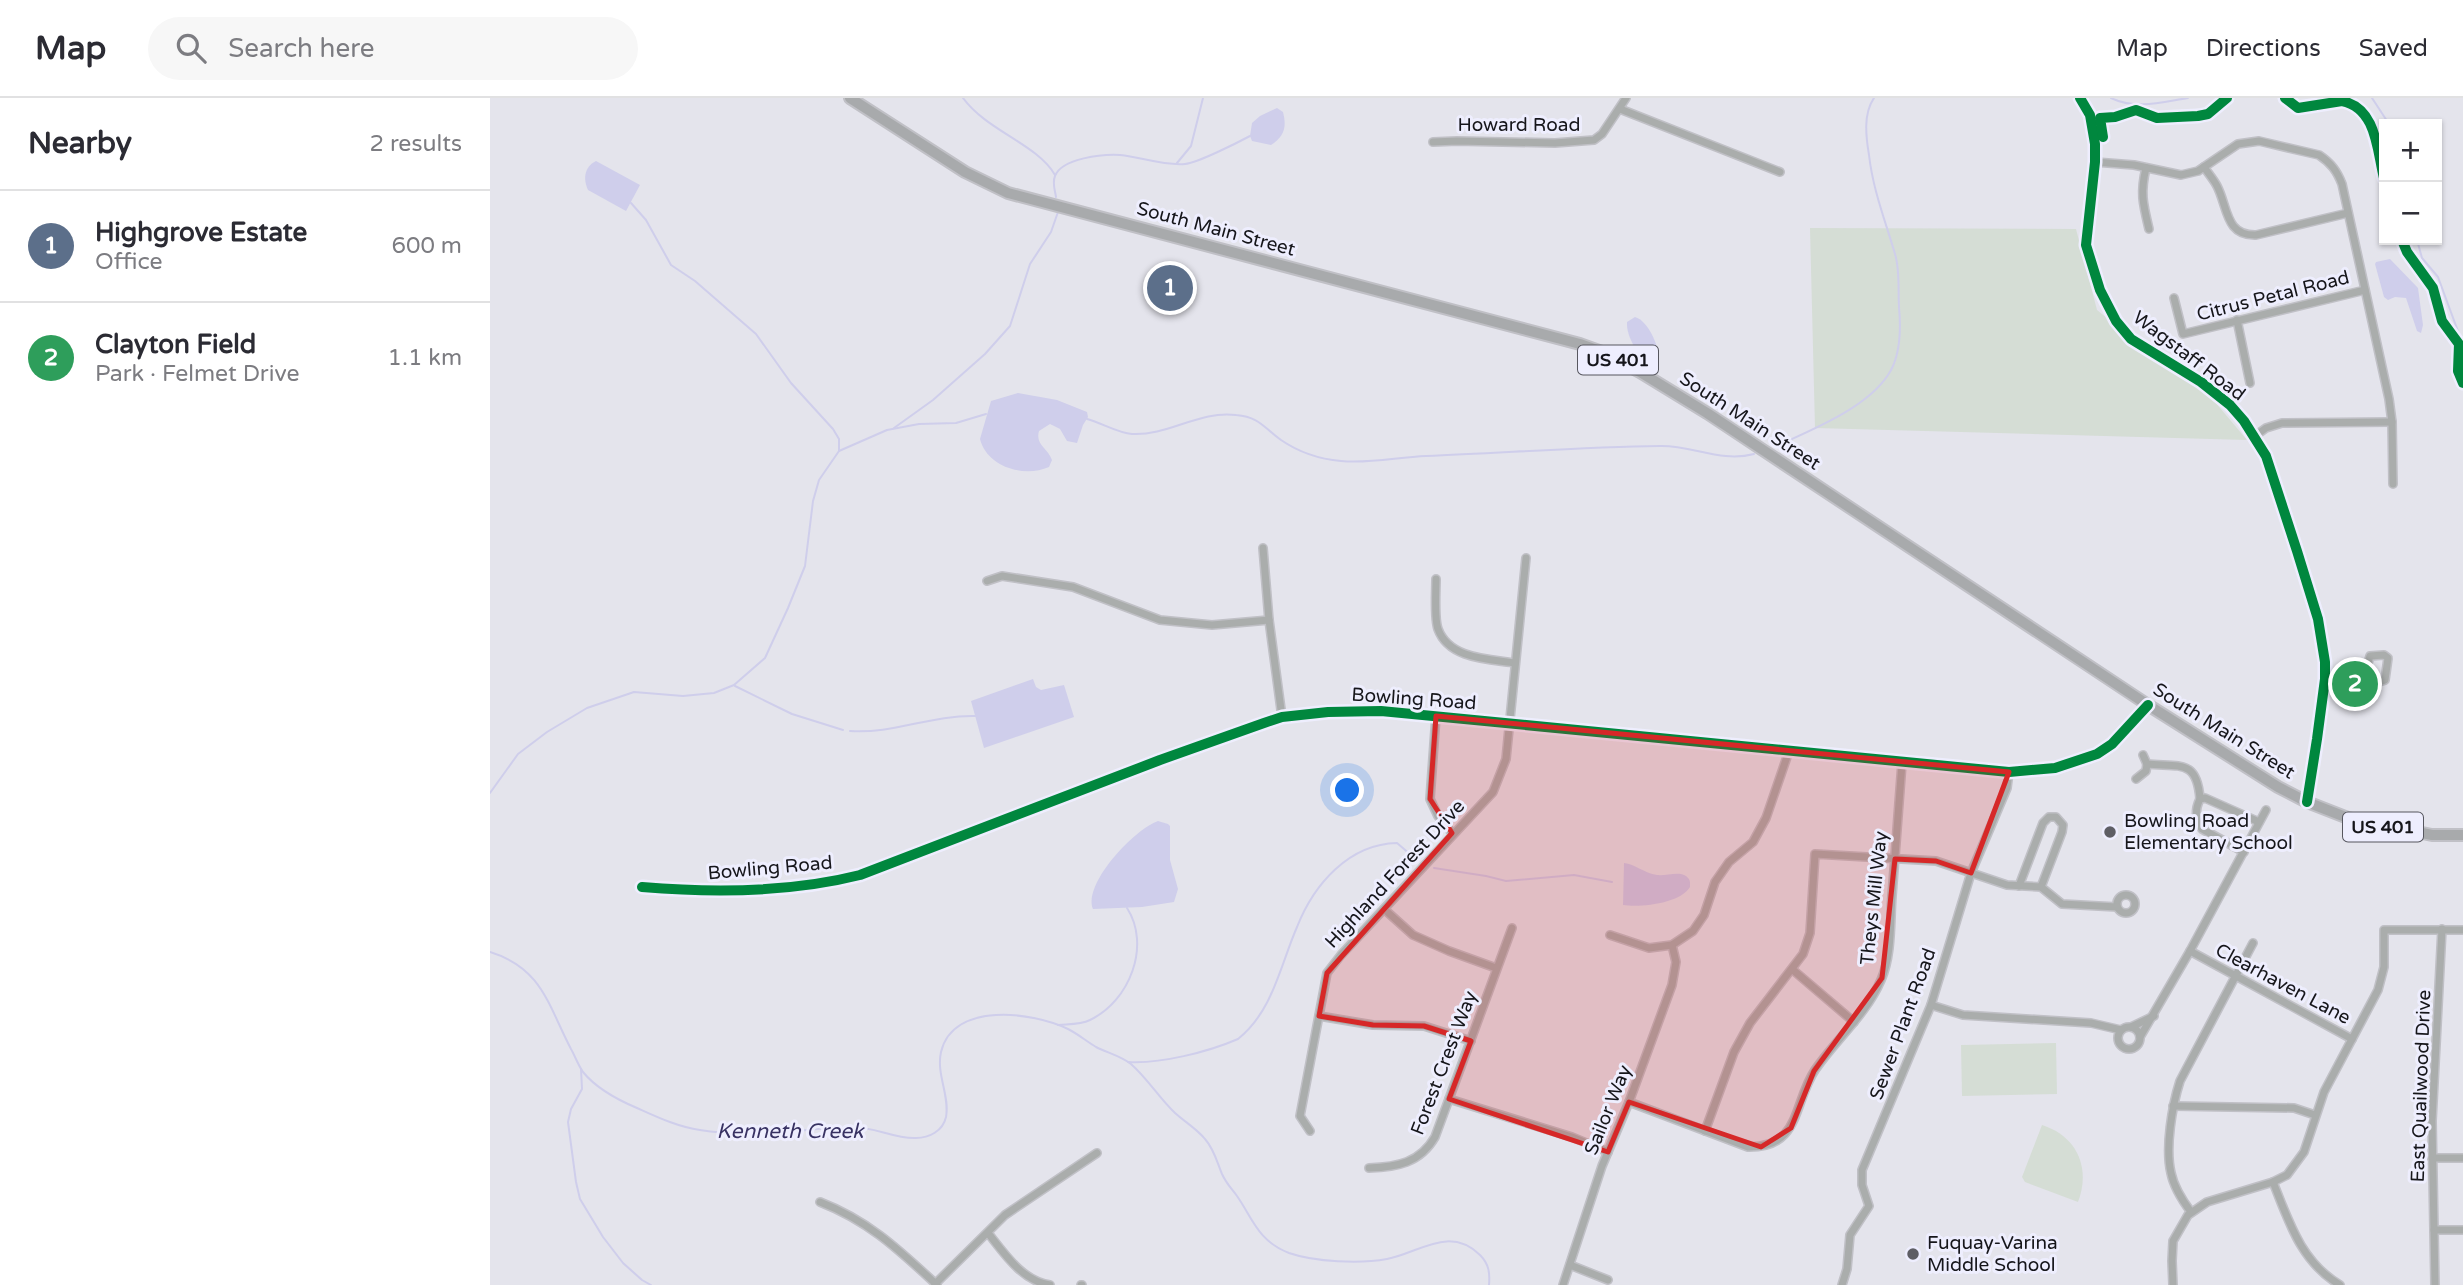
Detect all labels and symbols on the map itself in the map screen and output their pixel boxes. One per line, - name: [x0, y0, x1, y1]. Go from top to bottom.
- street label: Howard Road: [1458, 114, 1580, 136]
- street label: South Main Street: [1134, 197, 1298, 261]
- pin: 1: [1147, 262, 1193, 314]
- street label: Citrus Petal Road: [2194, 266, 2352, 326]
- street label: Wagstaff Road: [2128, 307, 2250, 405]
- road number: US 401: [1578, 346, 1658, 374]
- street label: South Main Street: [1676, 367, 1824, 475]
- pin: 2: [2332, 658, 2378, 710]
- street label: South Main Street: [2149, 678, 2299, 784]
- street label: Bowling Road: [1351, 684, 1477, 714]
- your location: [1330, 773, 1364, 807]
- street label: Highland Forest Drive: [1321, 795, 1469, 953]
- place label: Bowling Road Elementary School: [2124, 810, 2293, 854]
- road number: US 401: [2343, 812, 2423, 842]
- marker: Bowling Road Elementary School: [2102, 824, 2118, 840]
- street label: Theys Mill Way: [1856, 830, 1892, 966]
- street label: Bowling Road: [707, 852, 833, 884]
- street label: Clearhaven Lane: [2212, 939, 2354, 1029]
- street label: Sewer Plant Road: [1865, 945, 1941, 1103]
- street label: Forest Crest Way: [1406, 988, 1482, 1138]
- street label: East Quailwood Drive: [2407, 989, 2435, 1183]
- street label: Sailor Way: [1580, 1062, 1636, 1158]
- water label: Kenneth Creek: [716, 1119, 865, 1144]
- place label: Fuquay-Varina Middle School: [1927, 1232, 2058, 1276]
- marker: Fuquay-Varina Middle School: [1905, 1246, 1921, 1262]

